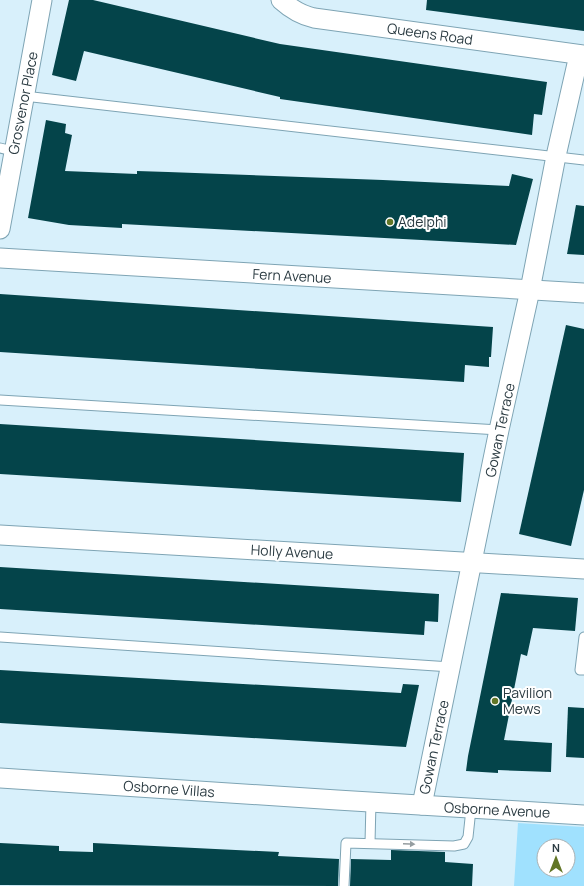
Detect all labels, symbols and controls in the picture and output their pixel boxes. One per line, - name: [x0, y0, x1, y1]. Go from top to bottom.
- street label: Queens Road: [386, 18, 474, 49]
- street label: Grosvenor Place: [3, 50, 42, 156]
- place label: Adelphi: [398, 212, 447, 231]
- marker: Adelphi: [385, 217, 395, 227]
- street label: Fern Avenue: [252, 264, 332, 287]
- street label: Gowan Terrace: [480, 381, 519, 479]
- street label: Holly Avenue: [250, 540, 334, 563]
- place label: Pavilion Mews: [503, 683, 552, 718]
- marker: Pavilion Mews: [490, 696, 500, 706]
- street label: Gowan Terrace: [414, 698, 453, 796]
- street label: Osborne Villas: [123, 776, 215, 801]
- street label: Osborne Avenue: [443, 797, 551, 822]
- north arrow: [536, 838, 576, 878]
- text: N: [552, 840, 560, 855]
- one-way arrow: [403, 841, 415, 848]

